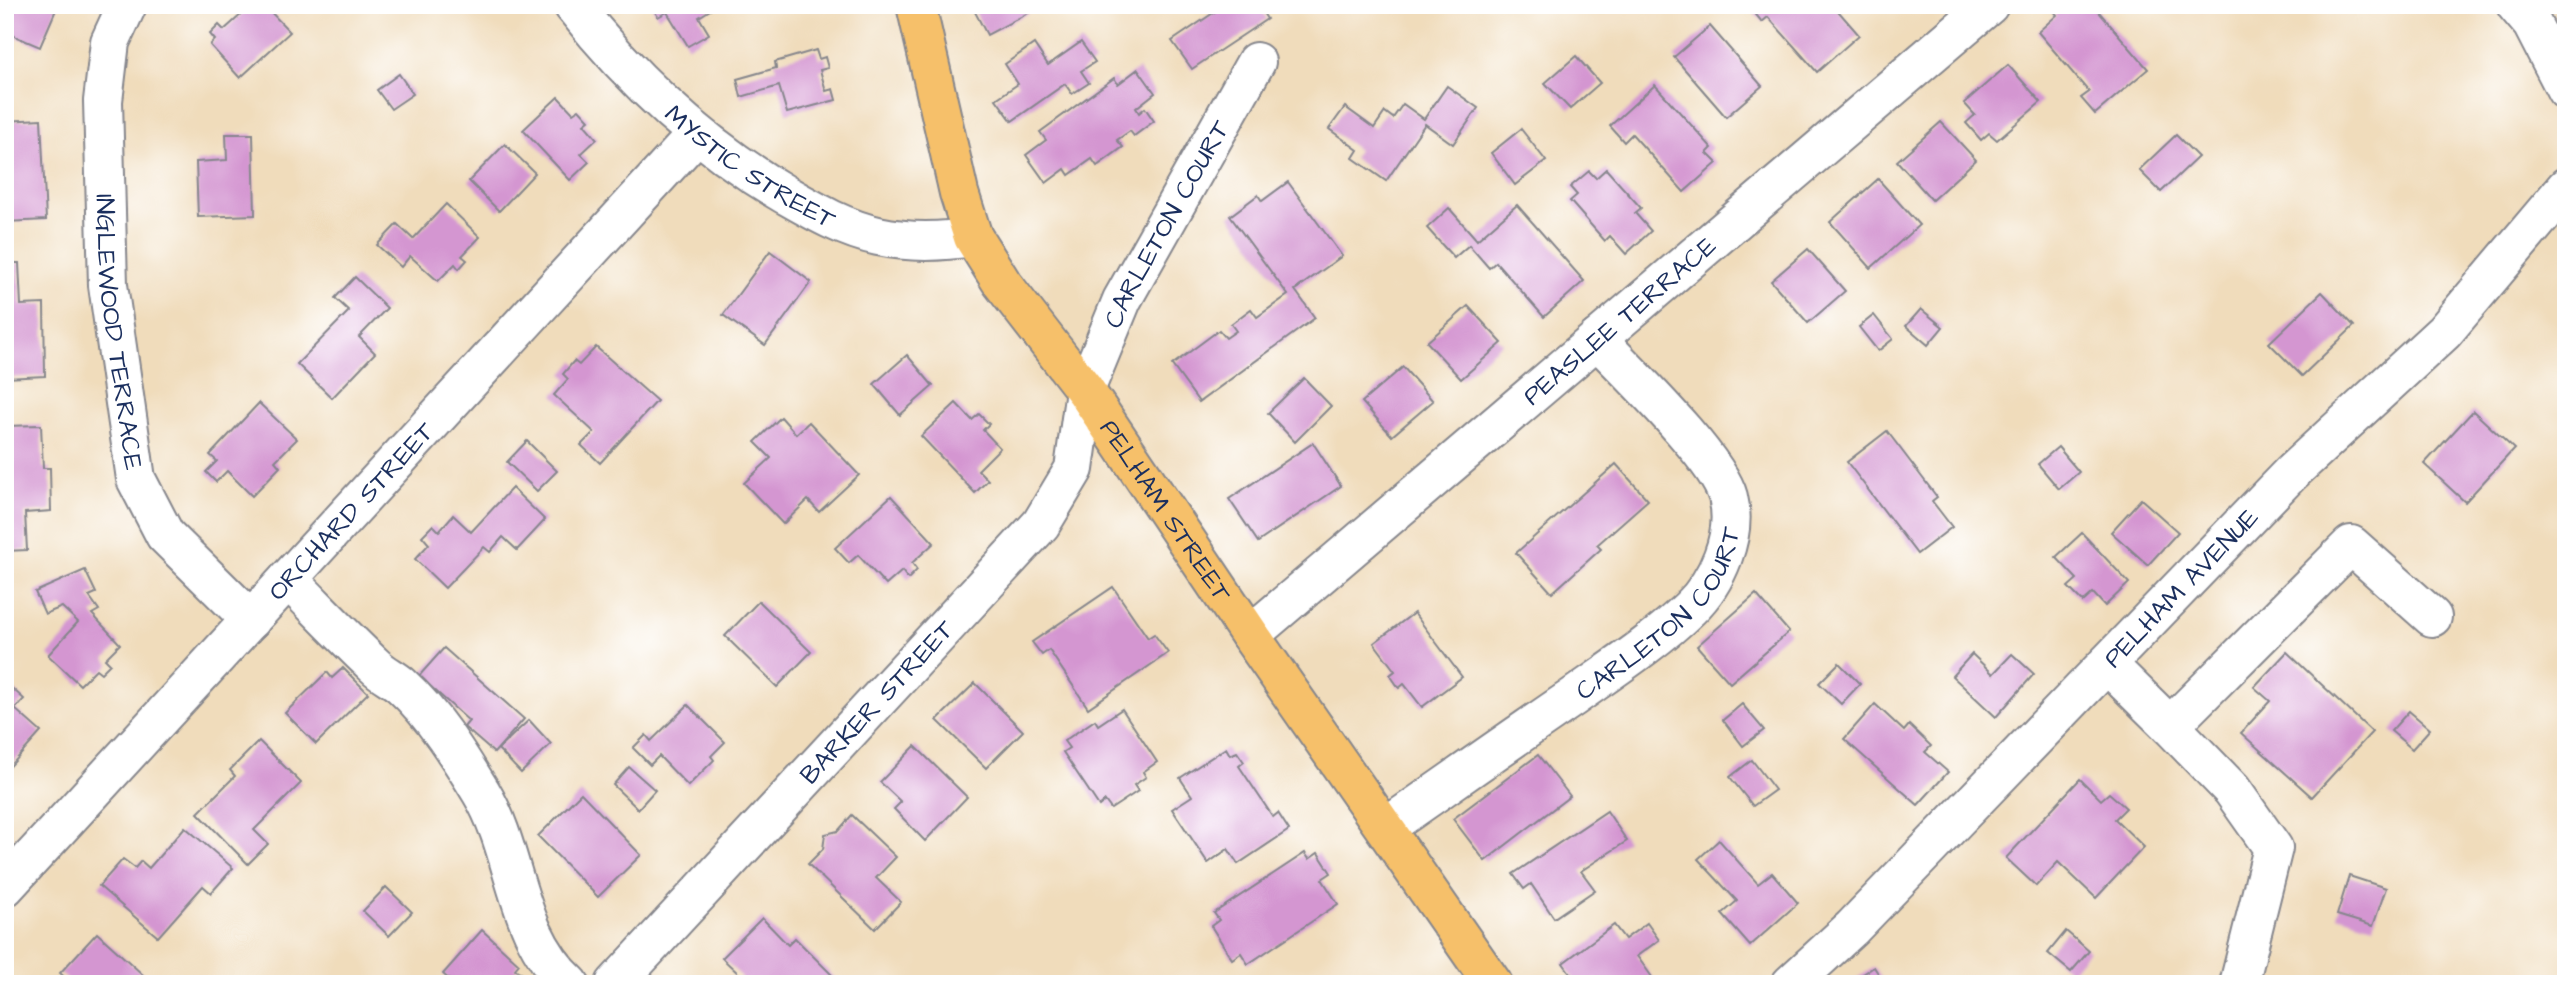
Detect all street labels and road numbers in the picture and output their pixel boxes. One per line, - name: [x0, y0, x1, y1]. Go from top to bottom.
- street label: MYSTIC STREET: [657, 97, 842, 238]
- street label: CARLETON COURT: [1095, 113, 1239, 334]
- street label: INGLEWOOD TERRACE: [87, 194, 151, 472]
- street label: PEASLEE TERRACE: [1515, 228, 1724, 414]
- street label: PELHAM STREET: [1091, 413, 1240, 610]
- street label: ORCHARD STREET: [260, 414, 443, 609]
- street label: PELHAM AVENUE: [2096, 500, 2267, 676]
- street label: CARLETON COURT: [1569, 523, 1749, 709]
- street label: BARKER STREET: [792, 612, 963, 792]

